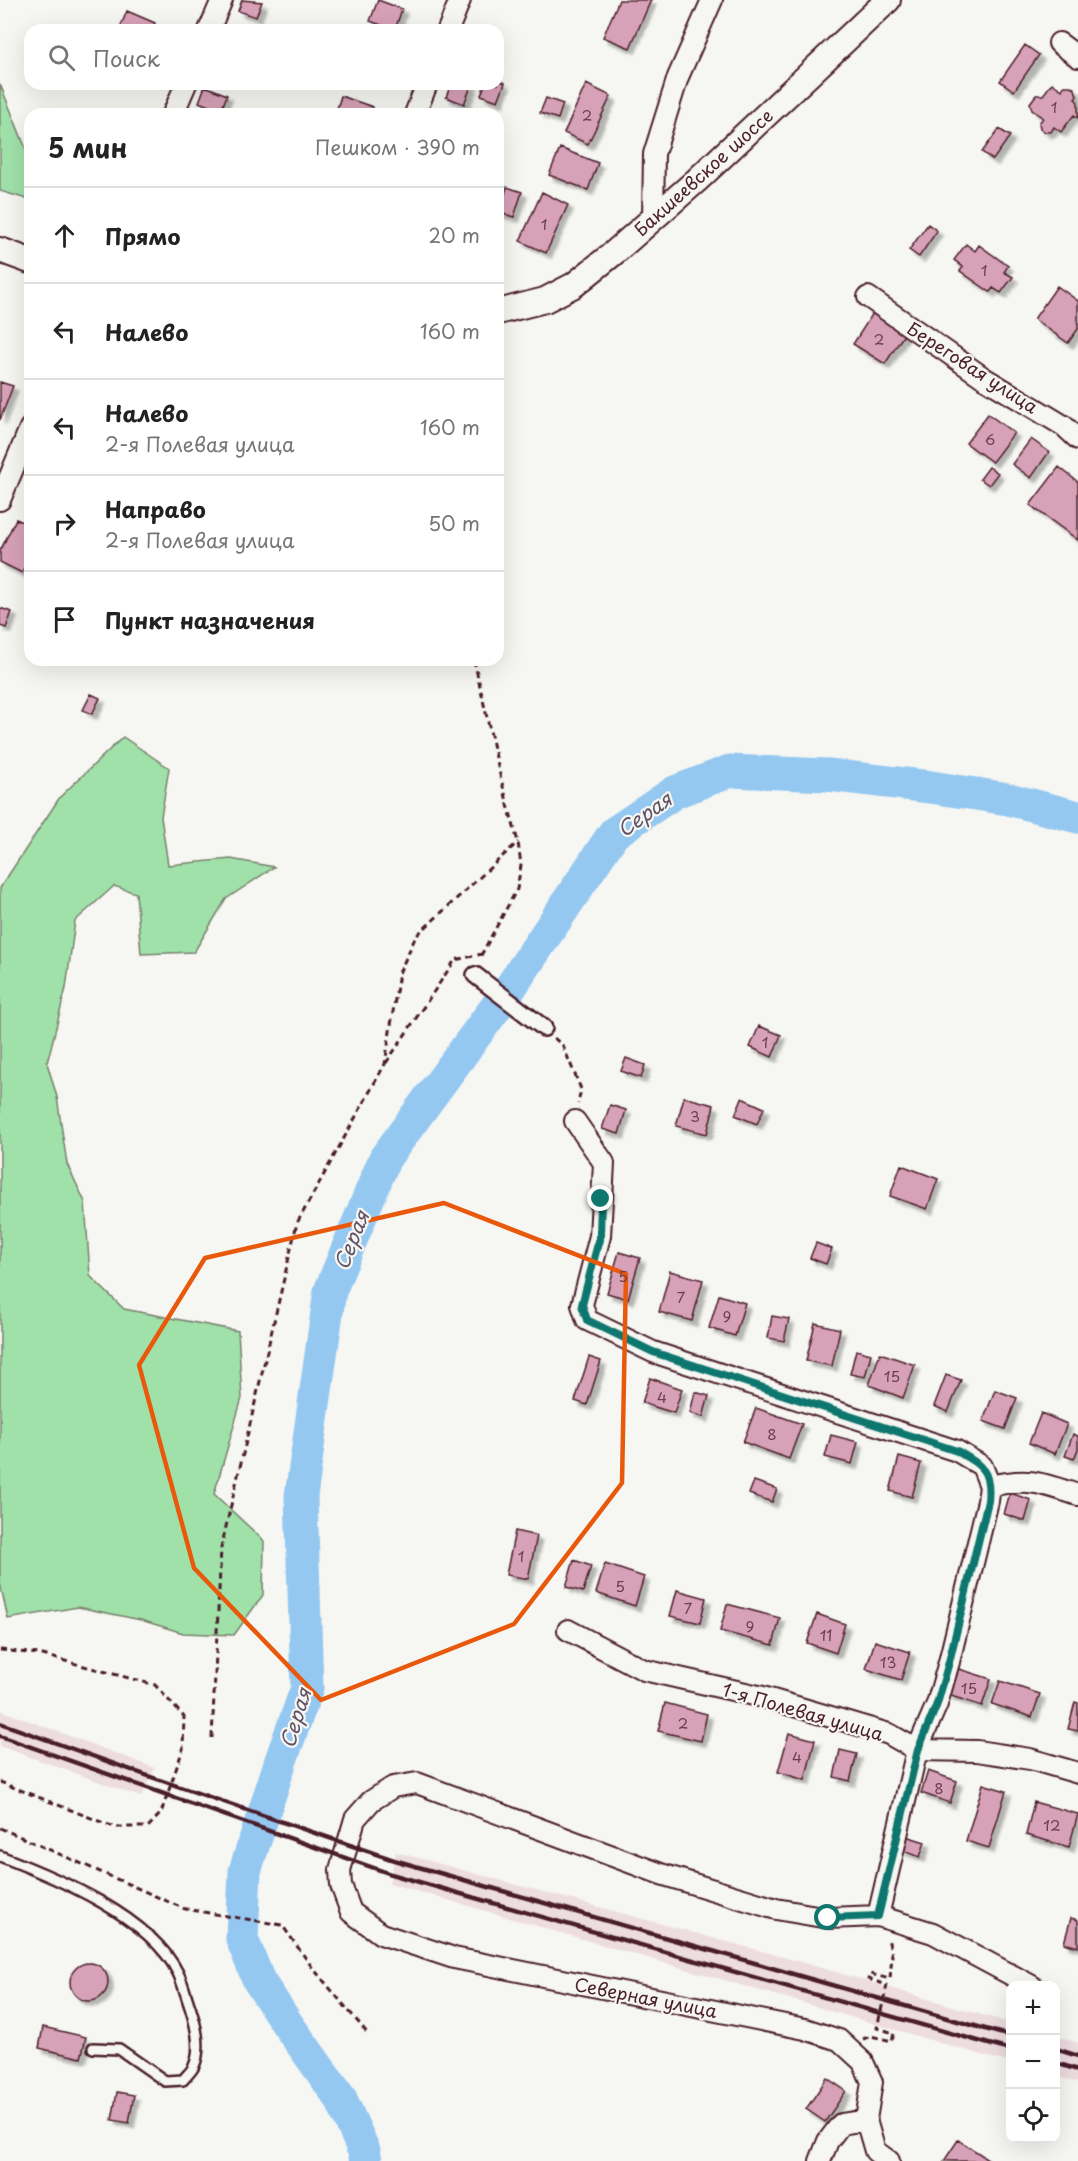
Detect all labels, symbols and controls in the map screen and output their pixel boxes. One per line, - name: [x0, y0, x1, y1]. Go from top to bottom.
- search box: [24, 24, 504, 90]
- icon: search: [45, 41, 78, 74]
- text: Поиск: [93, 41, 160, 74]
- house number: 1: [1051, 95, 1057, 118]
- street label: Бакшеевское шоссе: [627, 102, 779, 242]
- house number: 2: [582, 103, 592, 126]
- text: 5 мин: [48, 128, 127, 167]
- text: Пешком · 390 m: [315, 132, 480, 162]
- house number: 1: [541, 212, 547, 235]
- icon: ahead: [48, 219, 81, 252]
- text: Прямо: [105, 219, 180, 252]
- text: 20 m: [428, 220, 480, 250]
- house number: 1: [981, 258, 987, 281]
- icon: left: [48, 315, 81, 348]
- text: Налево: [105, 315, 188, 348]
- street label: Береговая улица: [902, 315, 1044, 420]
- text: 160 m: [420, 316, 480, 346]
- house number: 2: [874, 327, 884, 350]
- text: Налево: [105, 396, 188, 429]
- icon: left: [48, 411, 81, 444]
- text: 160 m: [420, 412, 480, 442]
- house number: 6: [985, 427, 995, 450]
- text: 2-я Полевая улица: [105, 429, 295, 459]
- text: Направо: [105, 492, 206, 525]
- icon: right: [48, 507, 81, 540]
- text: 50 m: [428, 508, 480, 538]
- text: 2-я Полевая улица: [105, 525, 295, 555]
- icon: arrive: [48, 603, 81, 636]
- text: Пункт назначения: [105, 603, 315, 636]
- water label: Серая: [610, 784, 679, 844]
- house number: 1: [762, 1030, 768, 1053]
- house number: 3: [690, 1104, 700, 1127]
- route end: [587, 1185, 613, 1211]
- water label: Серая: [326, 1205, 377, 1274]
- house number: 5: [618, 1264, 628, 1287]
- house number: 7: [677, 1285, 686, 1308]
- house number: 9: [723, 1304, 731, 1327]
- house number: 15: [884, 1364, 900, 1387]
- house number: 4: [657, 1385, 667, 1408]
- house number: 8: [767, 1422, 777, 1445]
- house number: 1: [518, 1544, 524, 1567]
- house number: 5: [615, 1574, 625, 1597]
- house number: 7: [684, 1596, 693, 1619]
- house number: 9: [746, 1614, 754, 1637]
- house number: 11: [820, 1623, 832, 1646]
- house number: 13: [880, 1650, 896, 1673]
- street label: 1-я Полевая улица: [719, 1675, 887, 1747]
- house number: 15: [961, 1676, 977, 1699]
- water label: Серая: [272, 1683, 319, 1752]
- house number: 2: [678, 1711, 688, 1734]
- house number: 4: [792, 1745, 802, 1768]
- house number: 8: [934, 1776, 944, 1799]
- house number: 12: [1043, 1813, 1061, 1836]
- route start: [814, 1904, 840, 1930]
- street label: Северная улица: [572, 1970, 720, 2024]
- map controls: [1006, 1981, 1060, 2143]
- button: +: [1006, 1981, 1060, 2035]
- button: −: [1006, 2035, 1060, 2089]
- button: locate: [1006, 2089, 1060, 2143]

